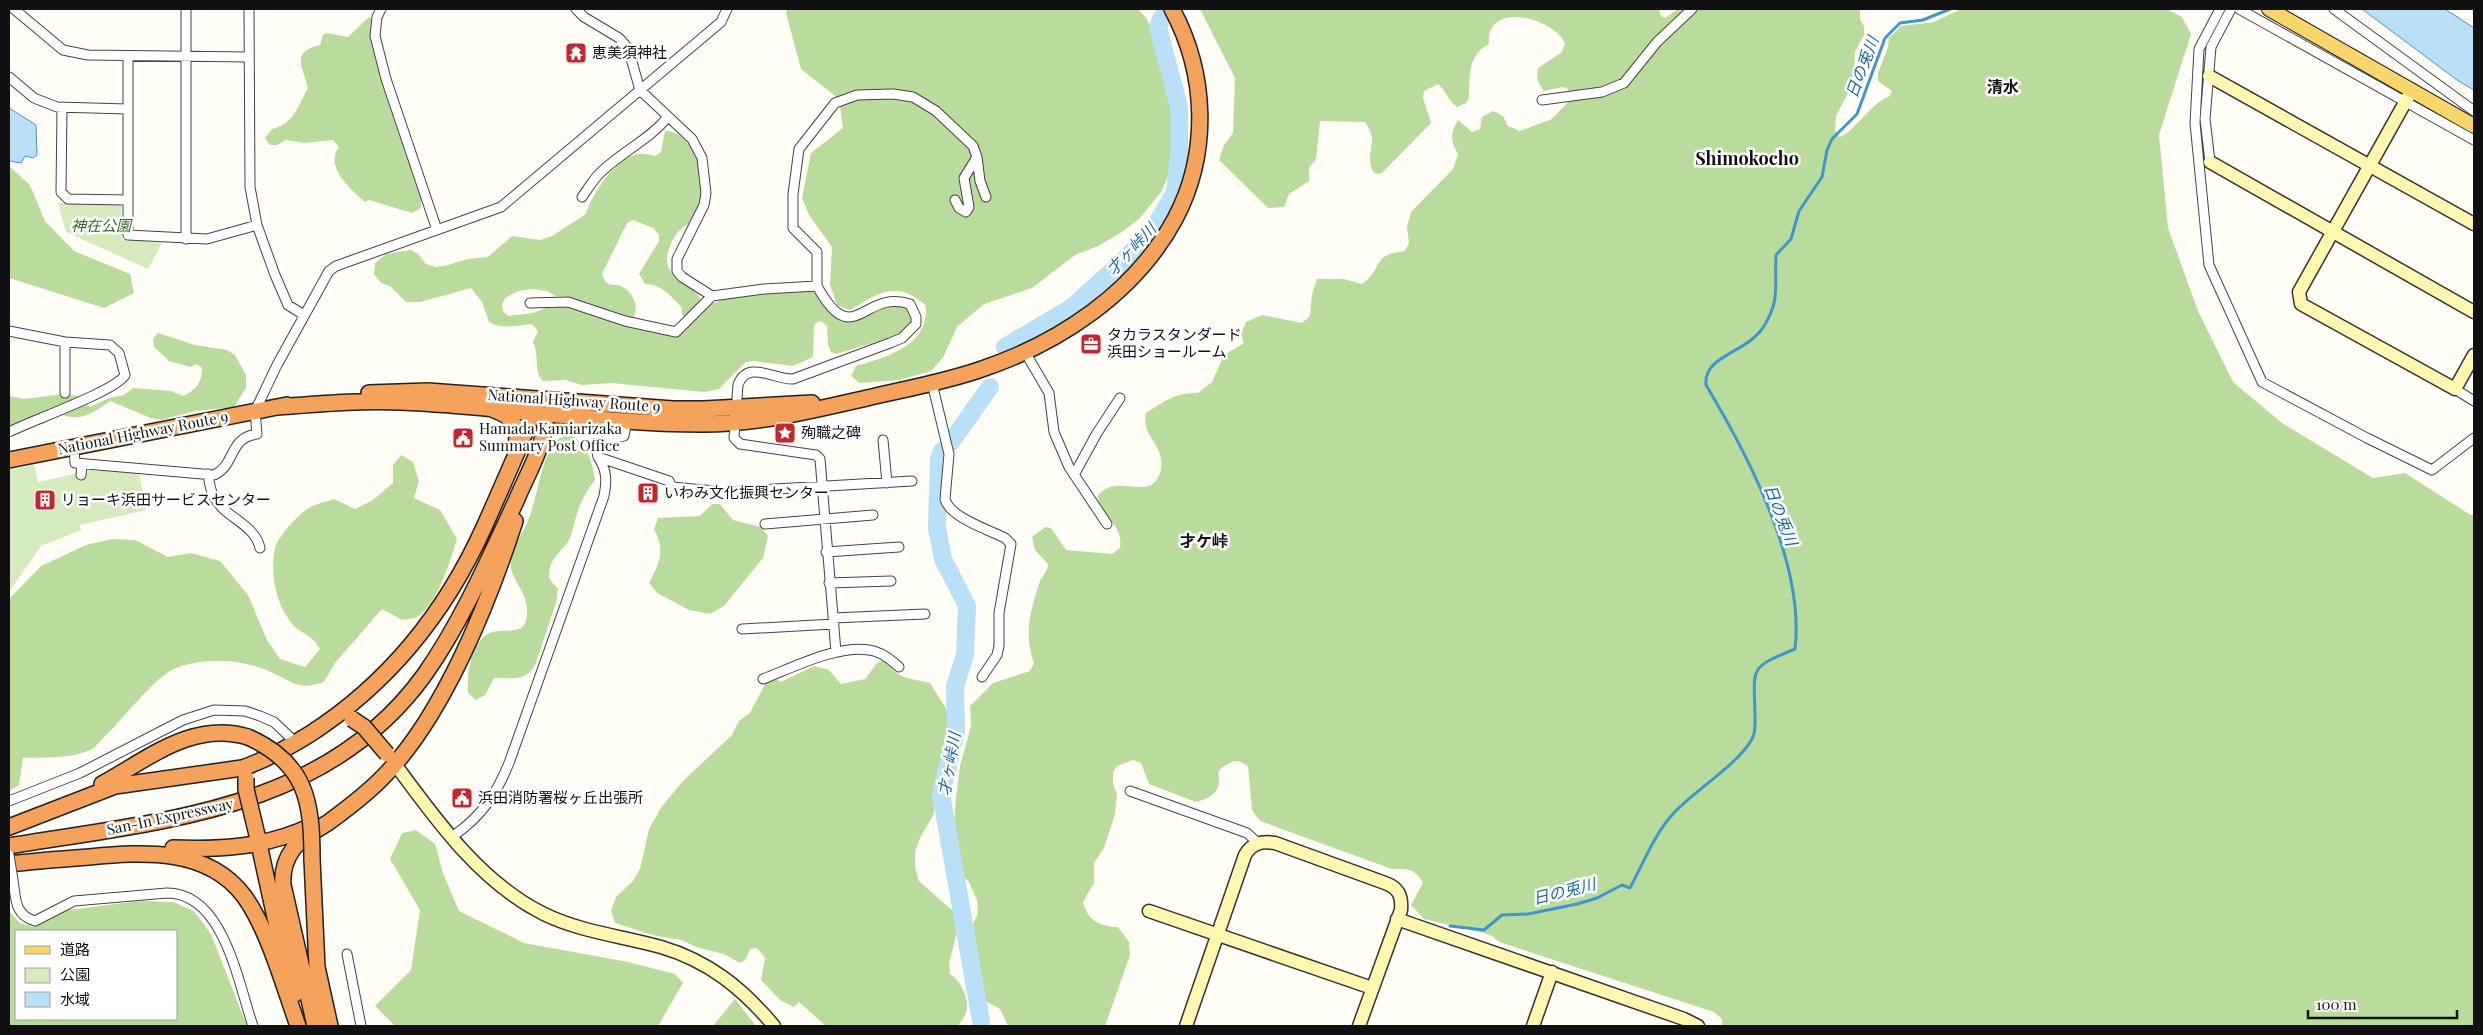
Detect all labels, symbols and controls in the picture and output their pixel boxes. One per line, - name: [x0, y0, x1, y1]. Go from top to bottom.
- water label: 日の兎川: [1840, 31, 1884, 100]
- temple icon: 恵美須神社: [564, 41, 588, 65]
- place label: 恵美須神社: [592, 42, 667, 62]
- district label: 清水: [1987, 76, 2019, 97]
- district label: Shimokocho: [1695, 146, 1799, 170]
- park label: 神在公園: [71, 215, 133, 235]
- water label: 才ヶ峠川: [1101, 217, 1161, 279]
- place label: タカラスタンダード 浜田ショールーム: [1107, 324, 1242, 361]
- office icon: タカラスタンダード 浜田ショールーム: [1079, 332, 1103, 356]
- street label: National Highway Route 9: [487, 384, 661, 416]
- street label: National Highway Route 9: [56, 406, 230, 458]
- place label: Hamada Kamiarizaka Summary Post Office: [479, 418, 623, 455]
- place icon: 殉職之碑: [773, 421, 797, 445]
- place label: 殉職之碑: [801, 422, 861, 442]
- public building icon: Hamada Kamiarizaka Summary Post Office: [451, 426, 475, 450]
- building icon: いわみ文化振興センター: [636, 481, 660, 505]
- water label: 日の兎川: [1760, 481, 1803, 550]
- place label: いわみ文化振興センター: [664, 482, 829, 502]
- building icon: リョーキ浜田サービスセンター: [33, 488, 57, 512]
- place label: リョーキ浜田サービスセンター: [61, 489, 271, 509]
- district label: 才ケ峠: [1180, 530, 1228, 551]
- water label: 才ヶ峠川: [933, 729, 965, 797]
- public building icon: 浜田消防署桜ヶ丘出張所: [450, 786, 474, 810]
- place label: 浜田消防署桜ヶ丘出張所: [478, 787, 643, 807]
- street label: San-In Expressway: [105, 793, 235, 839]
- water label: 日の兎川: [1530, 872, 1599, 908]
- legend: [15, 930, 178, 1020]
- text: 道路: [60, 939, 90, 959]
- text: 公園: [60, 964, 90, 984]
- scale bar: [2308, 988, 2457, 1020]
- text: 水域: [60, 989, 90, 1009]
- text: 100 m: [2316, 994, 2357, 1014]

